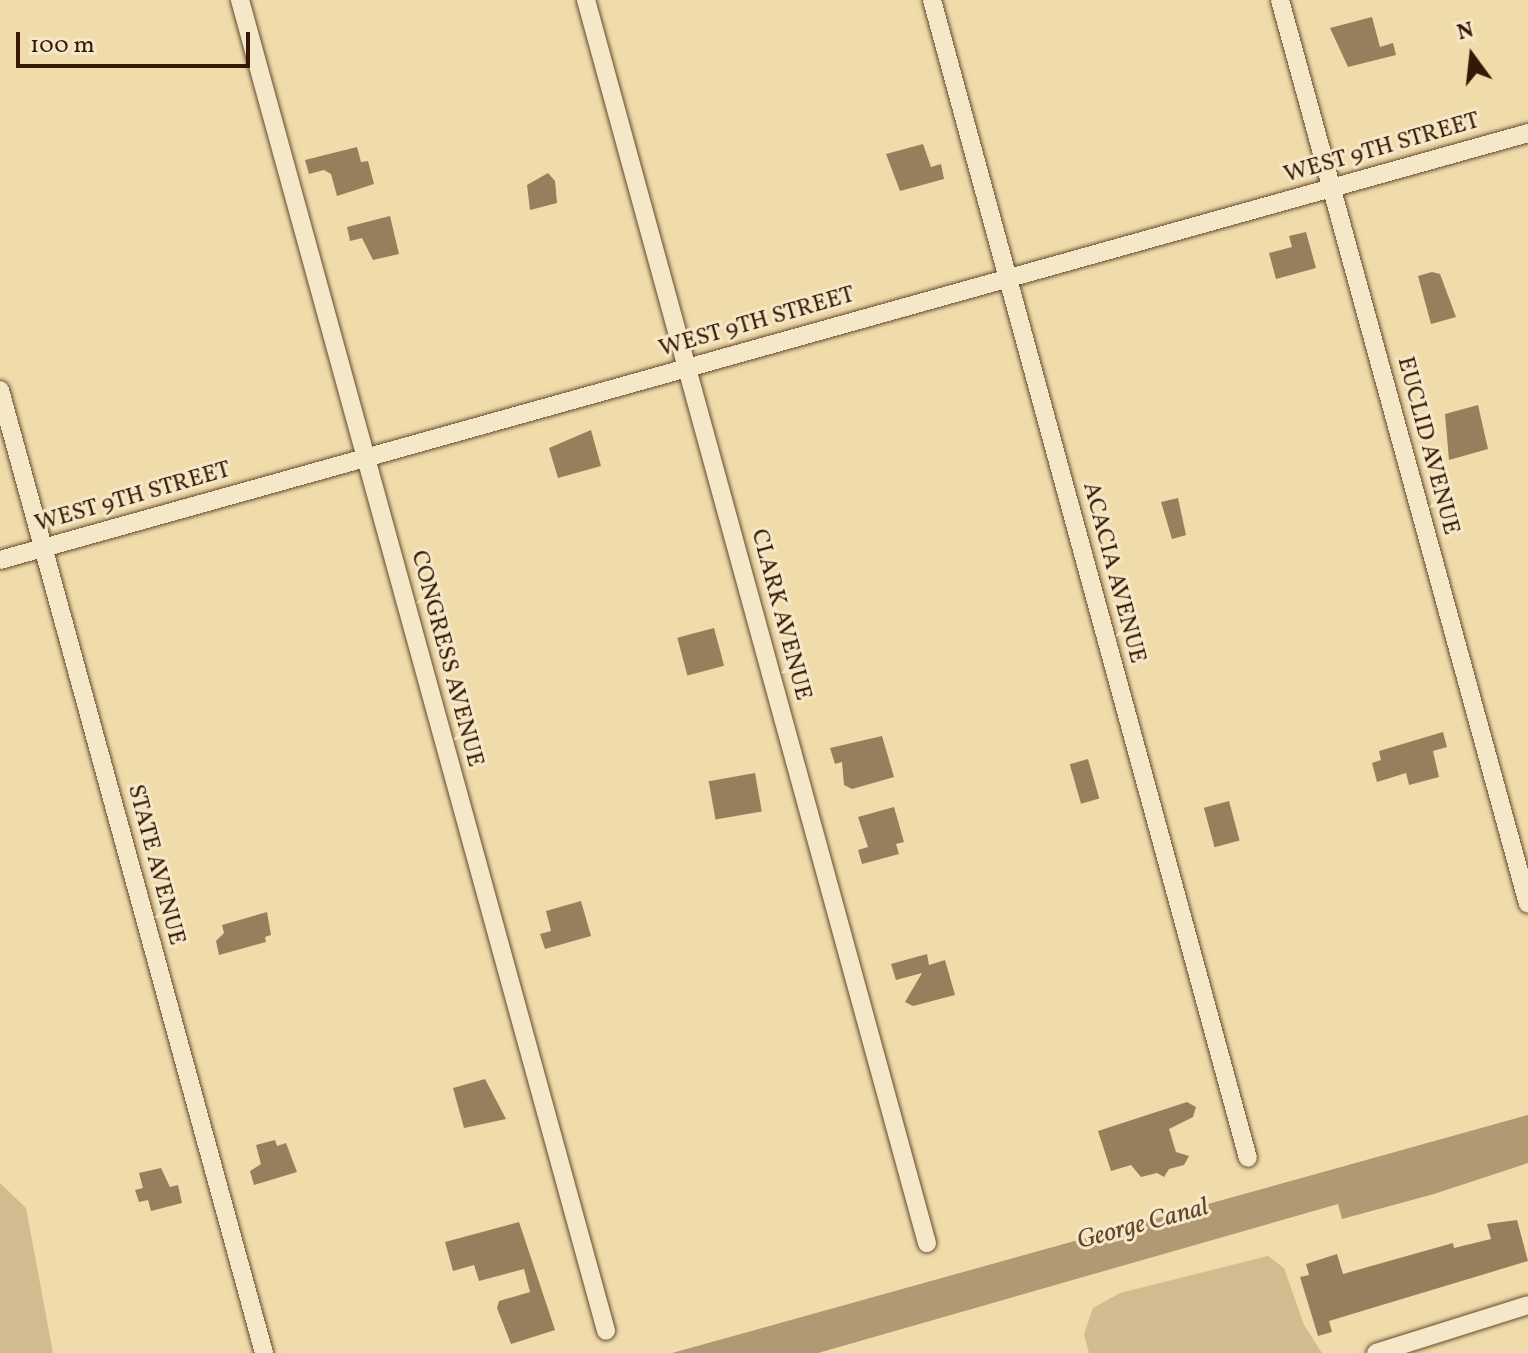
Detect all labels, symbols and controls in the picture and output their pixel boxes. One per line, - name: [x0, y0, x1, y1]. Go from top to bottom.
- text: N: [1454, 15, 1477, 49]
- scale bar: [20, 16, 254, 66]
- north arrow: [1432, 16, 1512, 96]
- text: 100 m: [30, 29, 95, 63]
- street label: WEST 9TH STREET: [1281, 107, 1483, 191]
- street label: WEST 9TH STREET: [656, 281, 858, 365]
- street label: EUCLID AVENUE: [1389, 354, 1465, 538]
- street label: WEST 9TH STREET: [32, 456, 234, 540]
- street label: ACACIA AVENUE: [1075, 479, 1151, 667]
- street label: CLARK AVENUE: [743, 526, 817, 704]
- street label: CONGRESS AVENUE: [403, 548, 489, 770]
- street label: STATE AVENUE: [120, 782, 190, 948]
- water label: George Canal: [1074, 1192, 1212, 1258]

